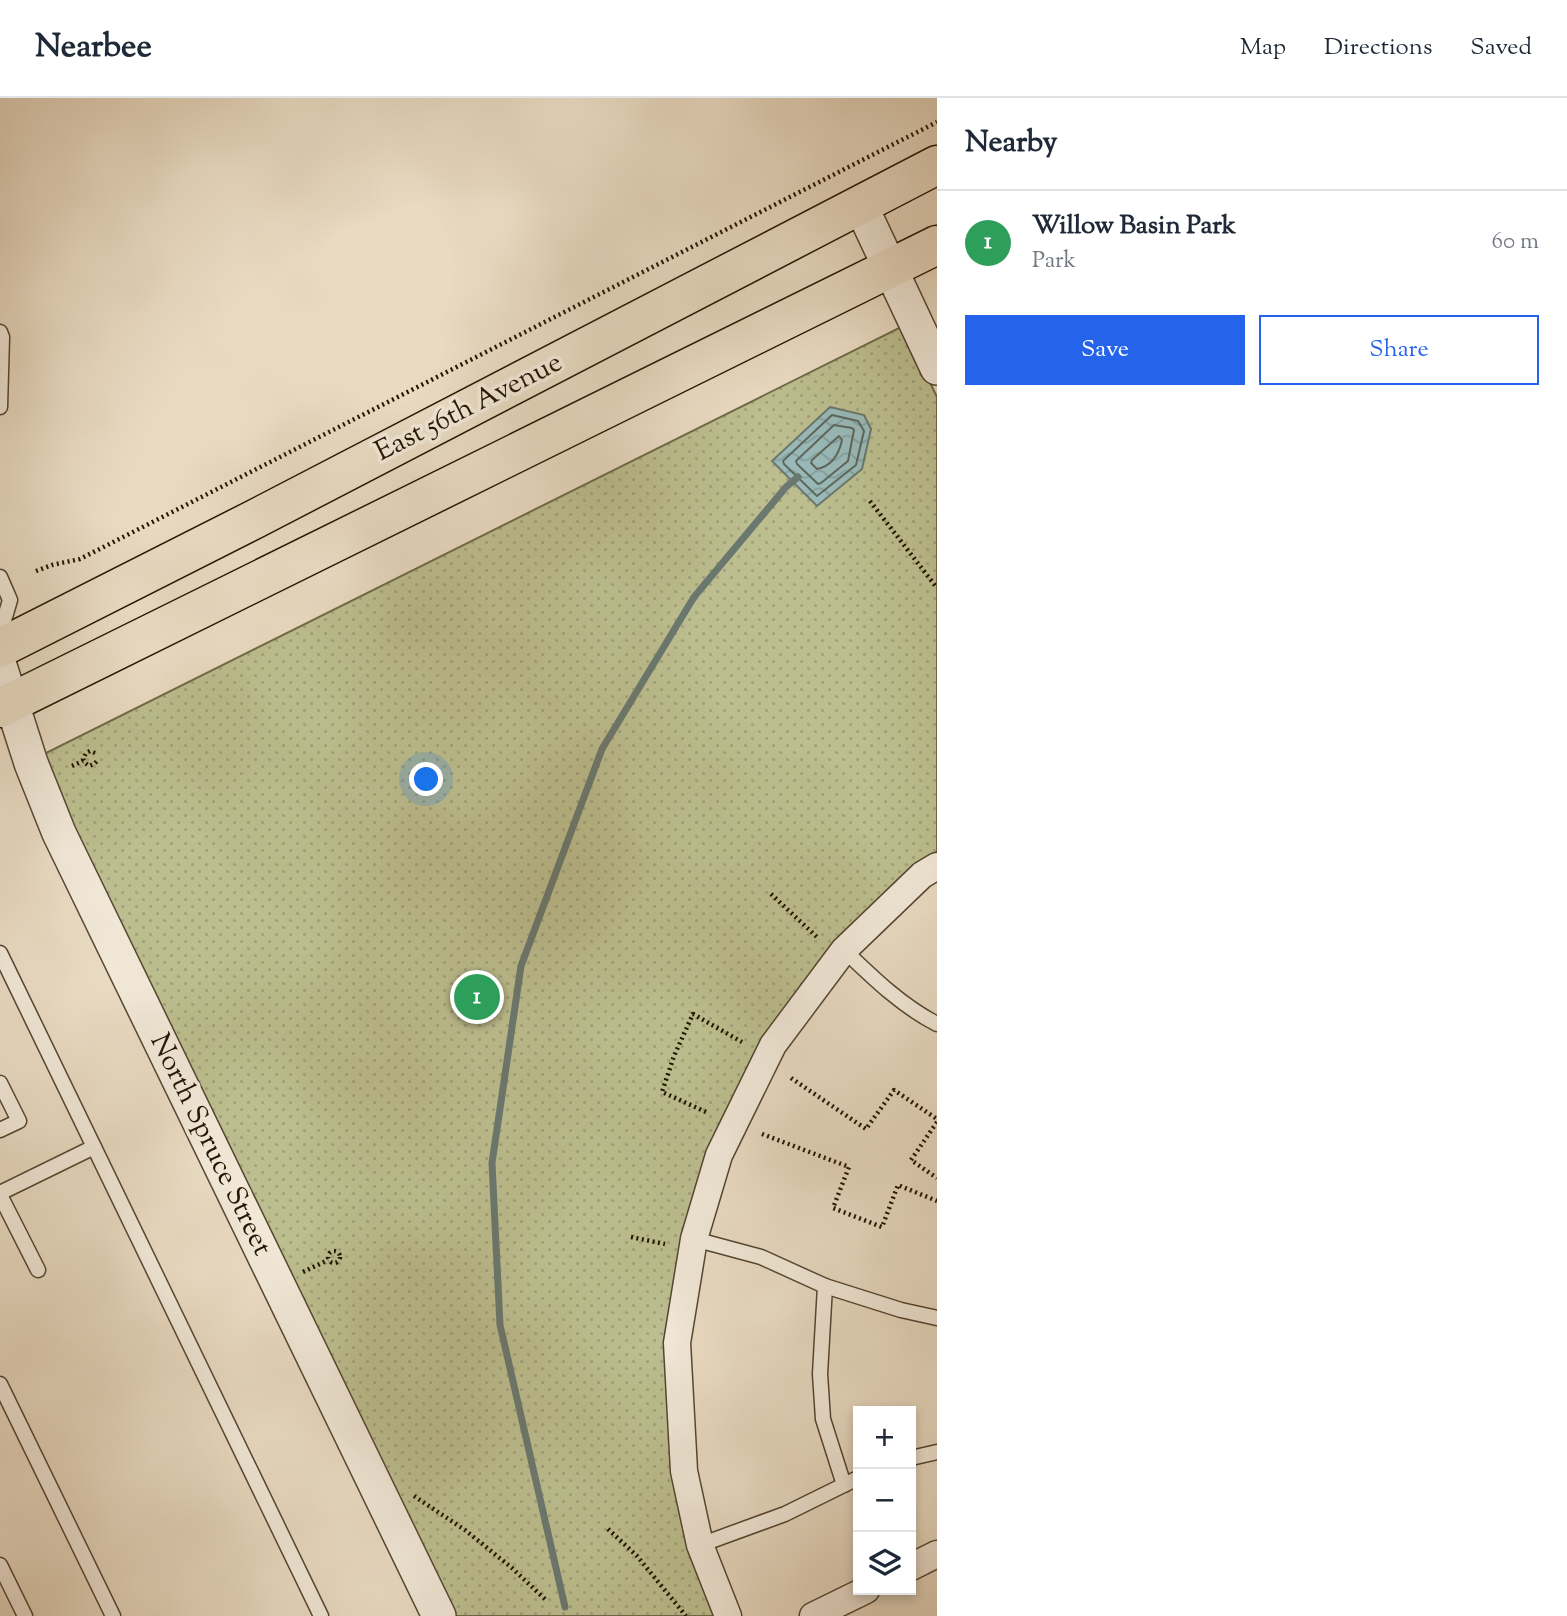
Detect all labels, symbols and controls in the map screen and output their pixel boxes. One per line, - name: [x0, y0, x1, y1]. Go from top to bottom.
- text: Nearbee: [35, 24, 152, 72]
- text: Map: [1240, 31, 1286, 65]
- text: Directions: [1324, 31, 1432, 65]
- text: Saved: [1470, 31, 1532, 65]
- text: Nearby: [965, 122, 1057, 165]
- text: Willow Basin Park: [1032, 208, 1236, 245]
- text: 1: [984, 226, 992, 259]
- text: 60 m: [1491, 226, 1539, 259]
- text: Park: [1032, 245, 1076, 278]
- button: Save: [965, 315, 1245, 385]
- button: Share: [1259, 315, 1539, 385]
- street label: East 56th Avenue: [368, 344, 570, 472]
- your location: [409, 762, 443, 796]
- pin: 1: [454, 971, 500, 1023]
- street label: North Spruce Street: [139, 1027, 281, 1263]
- map controls: [853, 1406, 916, 1595]
- button: +: [853, 1406, 916, 1469]
- button: −: [853, 1469, 916, 1532]
- button: layers: [853, 1532, 916, 1595]

